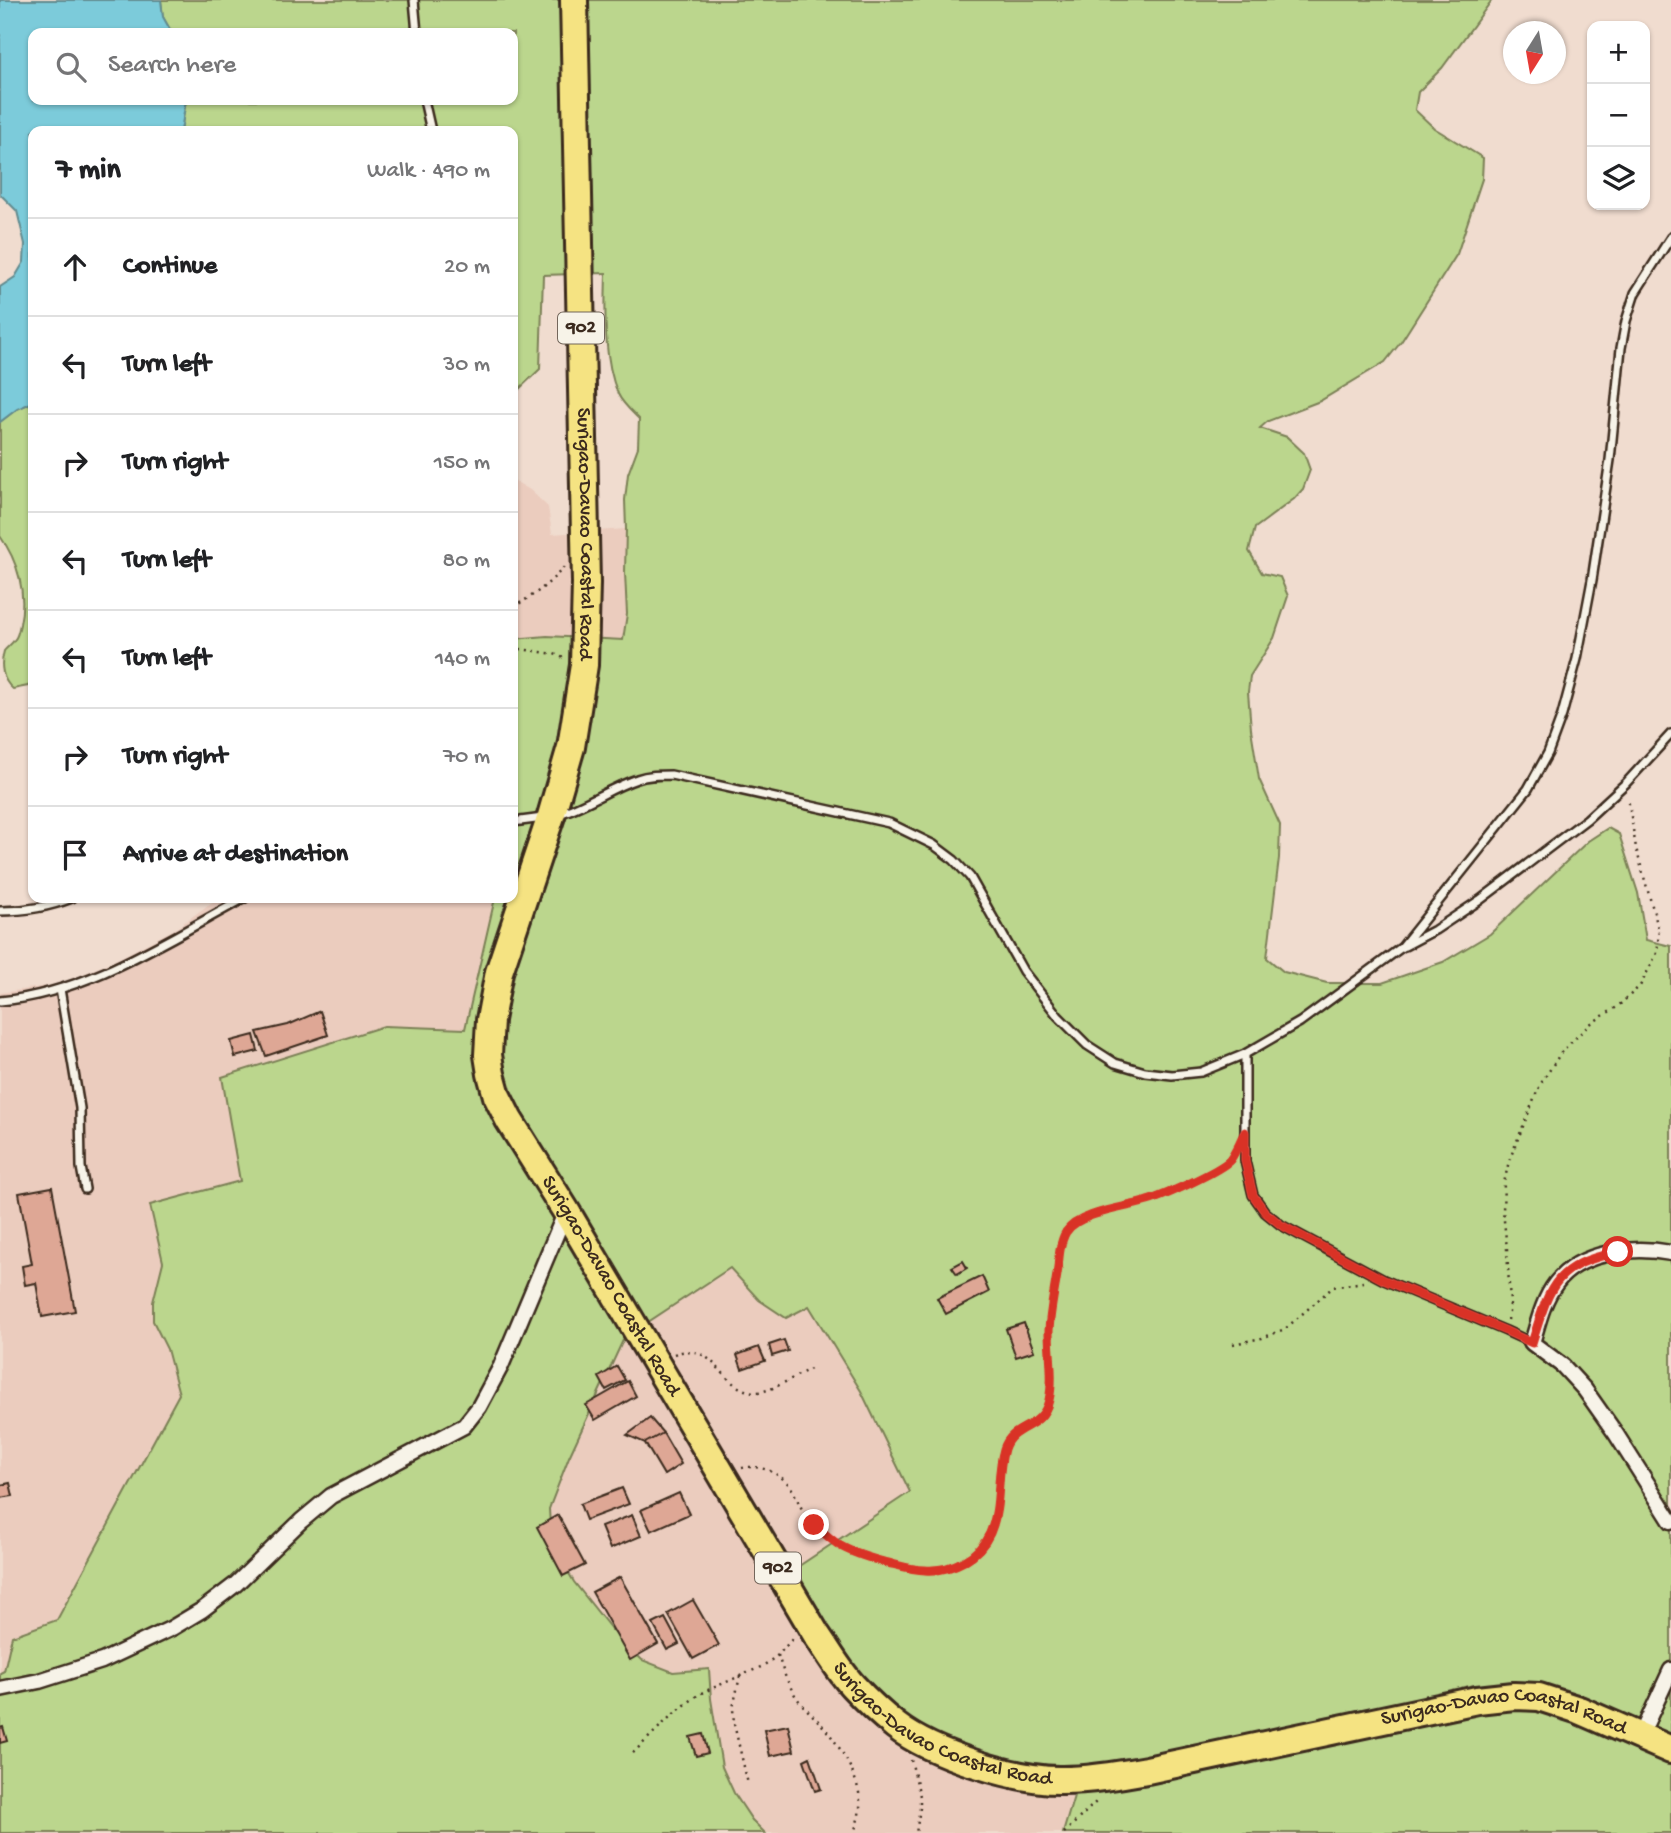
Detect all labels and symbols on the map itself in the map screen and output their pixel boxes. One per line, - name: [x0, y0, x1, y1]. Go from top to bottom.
- north arrow: [1503, 21, 1566, 84]
- road number: 902: [558, 312, 604, 344]
- street label: Surigao-Davao Coastal Road: [570, 407, 599, 662]
- street label: Surigao-Davao Coastal Road: [535, 1171, 686, 1403]
- route start: [1602, 1236, 1633, 1267]
- route end: [798, 1509, 829, 1540]
- road number: 902: [755, 1552, 801, 1584]
- street label: Surigao-Davao Coastal Road: [826, 1658, 1055, 1793]
- street label: Surigao-Davao Coastal Road: [1379, 1684, 1632, 1742]

